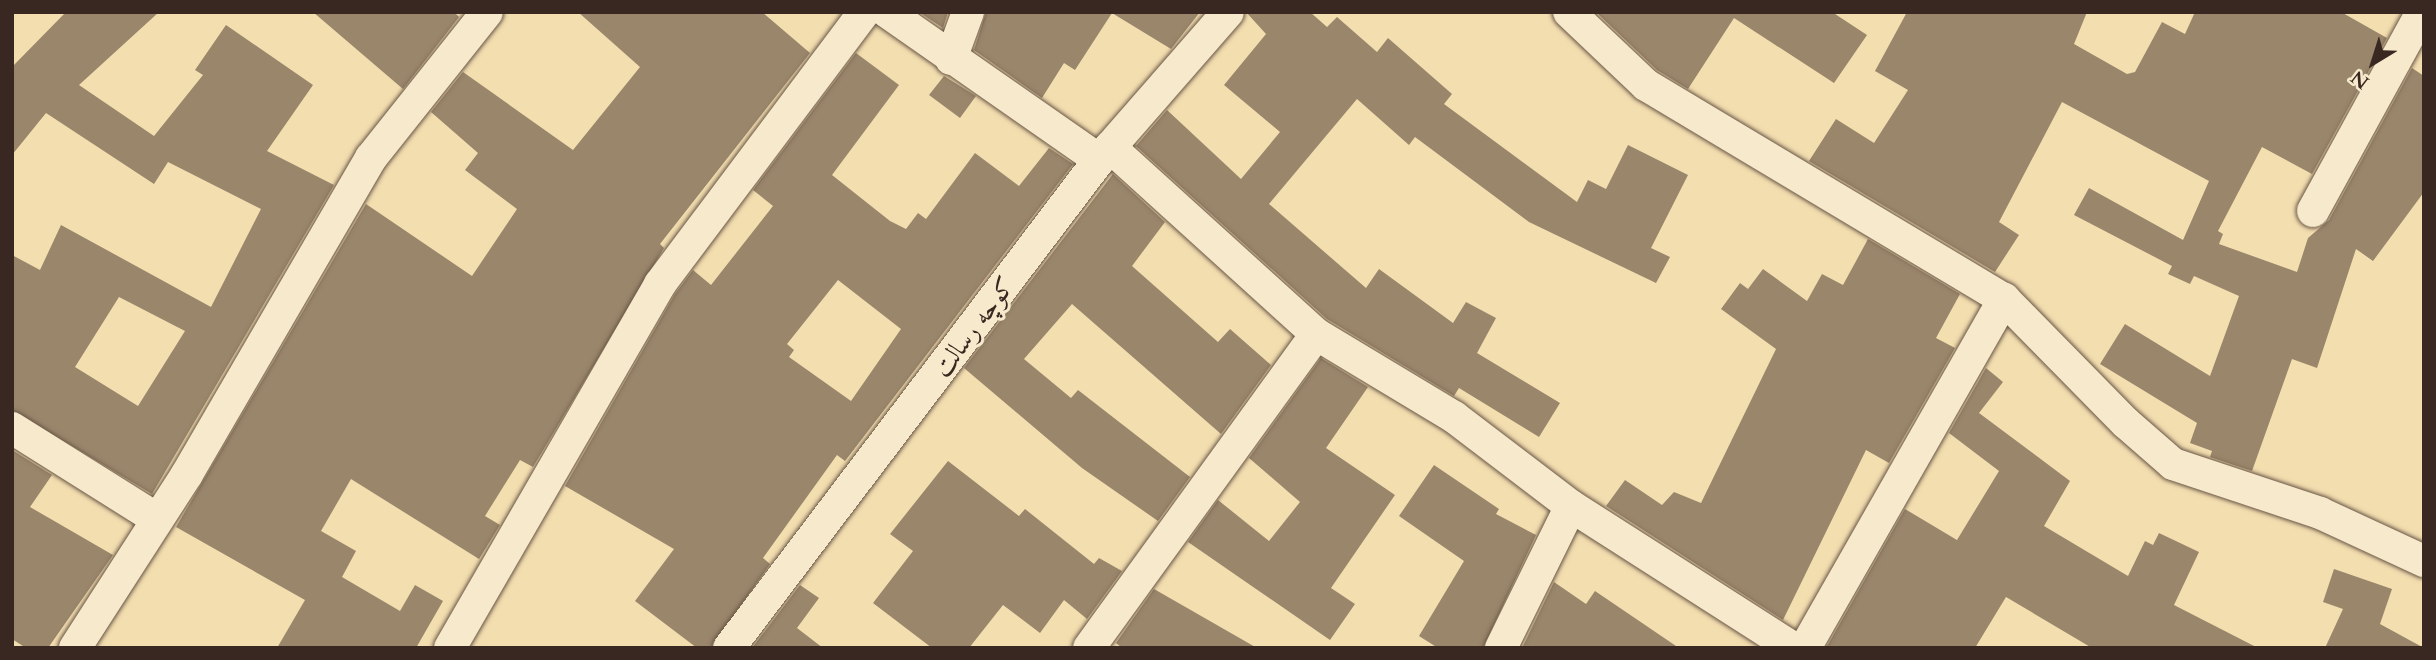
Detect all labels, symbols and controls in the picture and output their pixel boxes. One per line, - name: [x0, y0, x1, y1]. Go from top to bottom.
- north arrow: [2338, 28, 2408, 98]
- text: N: [2346, 64, 2375, 95]
- street label: کوچه رسالت: [926, 271, 1022, 383]

